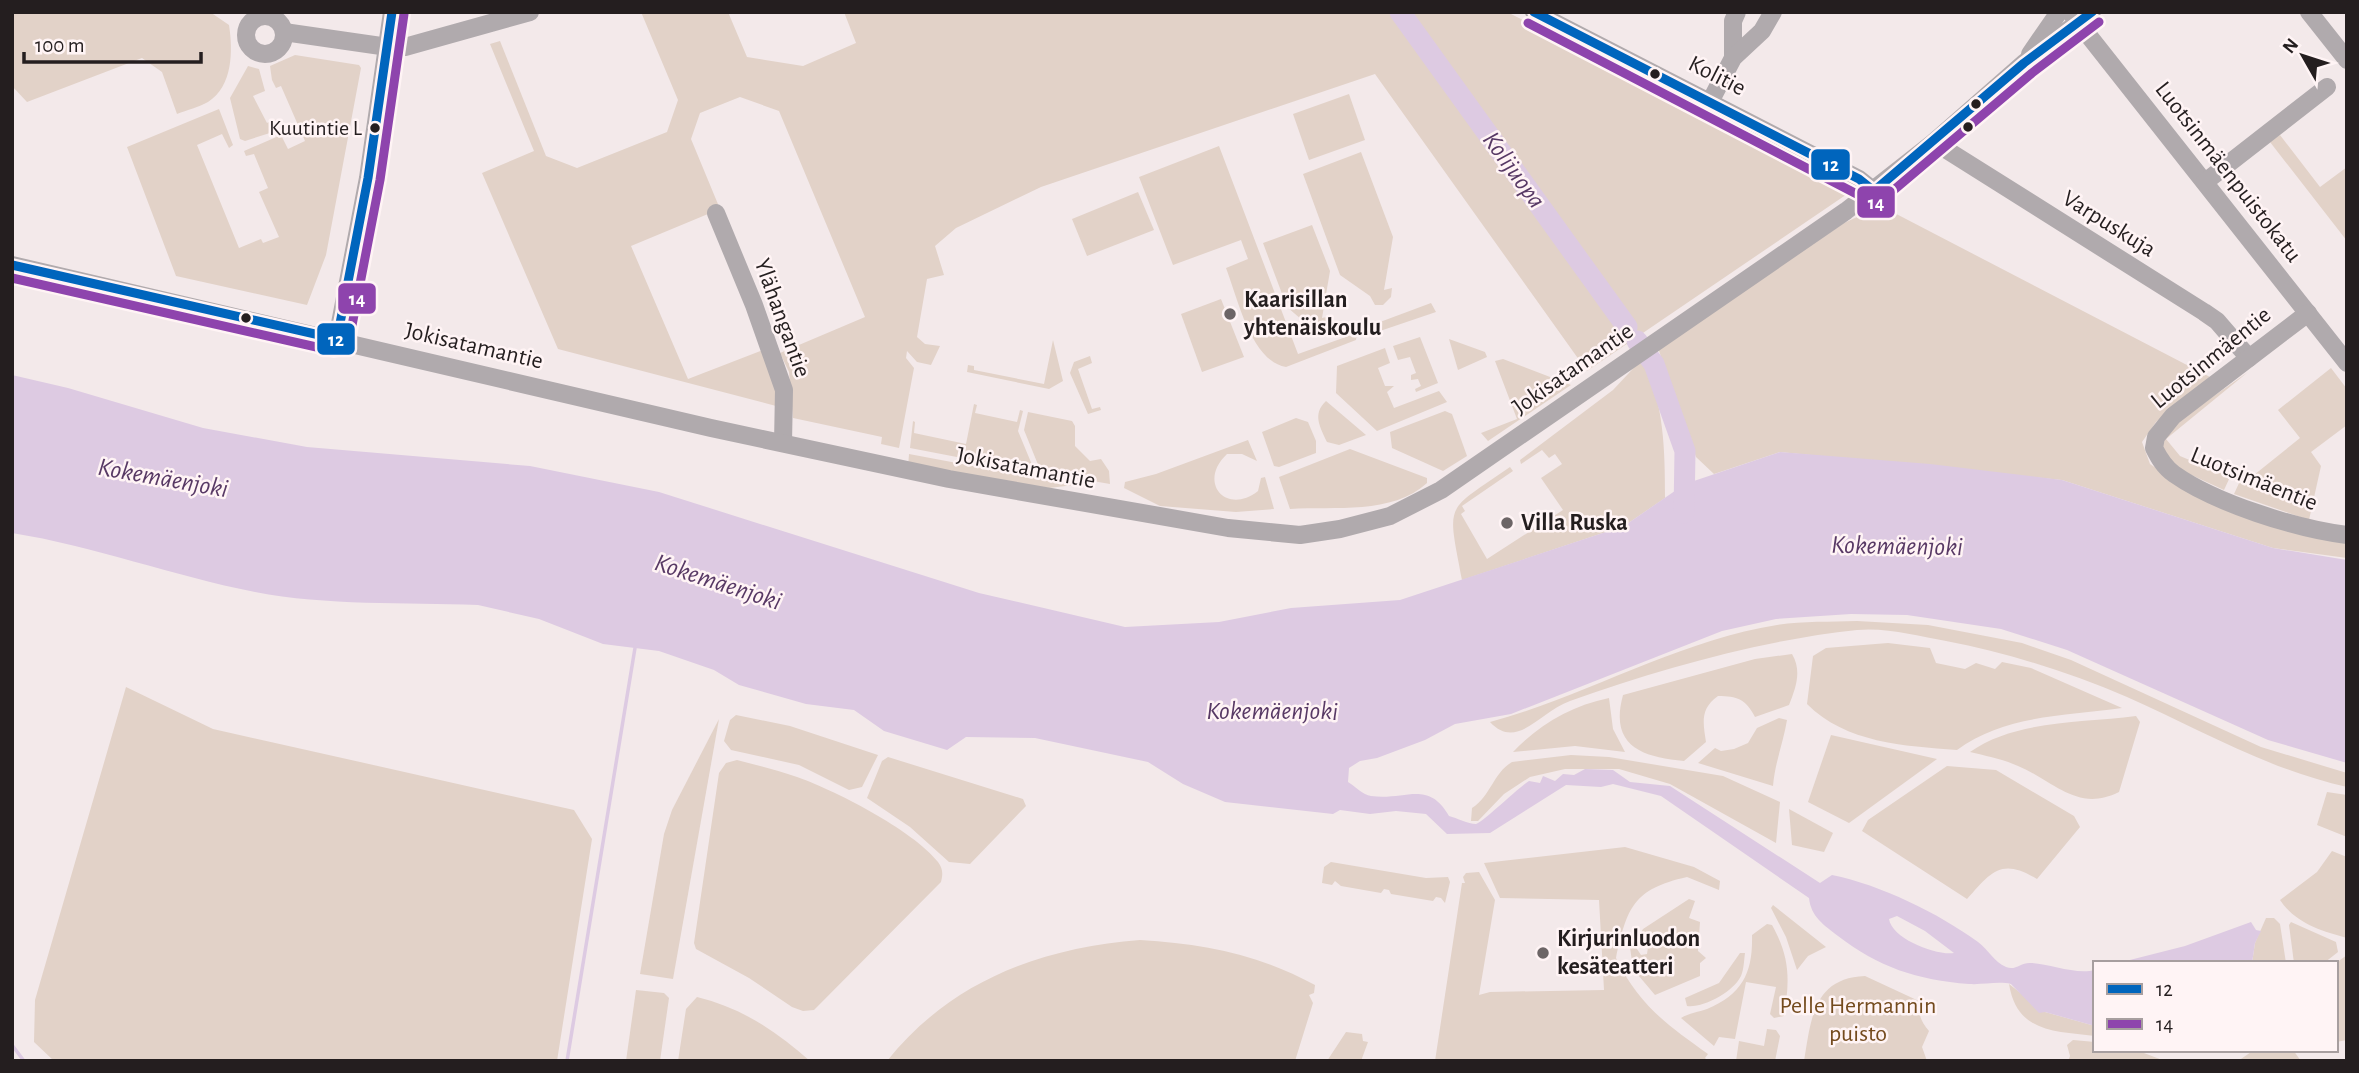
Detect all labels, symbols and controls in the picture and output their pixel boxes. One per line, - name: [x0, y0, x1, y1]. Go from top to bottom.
- scale bar: [24, 21, 201, 65]
- north arrow: [2268, 21, 2338, 91]
- text: 100 m: [35, 35, 85, 56]
- text: N: [2279, 35, 2302, 57]
- street label: Kolitie: [1685, 52, 1749, 100]
- unlabelled marker: [1648, 67, 1662, 81]
- street label: Luotsinmäenpuistokatu: [2150, 77, 2306, 267]
- unlabelled marker: [1969, 97, 1983, 111]
- place label: Kuutintie L: [269, 117, 363, 139]
- unlabelled marker: [1961, 120, 1975, 134]
- marker: Kuutintie L: [368, 121, 382, 135]
- water label: Kolijuopa: [1478, 127, 1550, 213]
- line badge: 12: [1810, 148, 1851, 181]
- text: 12: [1823, 156, 1839, 175]
- line badge: 14: [1856, 185, 1896, 219]
- street label: Varpuskuja: [2058, 186, 2160, 262]
- text: 14: [1868, 194, 1885, 213]
- street label: Ylähangantie: [749, 255, 815, 381]
- line badge: 14: [337, 282, 377, 315]
- place label: Kaarisillan yhtenäiskoulu: [1243, 288, 1382, 340]
- text: 14: [349, 290, 366, 309]
- street label: Luotsinmäentie: [2146, 303, 2276, 413]
- marker: Kaarisillan yhtenäiskoulu: [1222, 306, 1238, 322]
- unlabelled marker: [239, 311, 253, 325]
- street label: Jokisatamantie: [403, 318, 545, 374]
- street label: Jokisatamantie: [1508, 319, 1638, 419]
- line badge: 12: [316, 322, 356, 356]
- text: 12: [328, 331, 344, 350]
- street label: Jokisatamantie: [955, 443, 1097, 493]
- street label: Luotsimäentie: [2187, 443, 2321, 515]
- water label: Kokemäenjoki: [96, 454, 230, 502]
- place label: Villa Ruska: [1521, 511, 1628, 535]
- marker: Villa Ruska: [1499, 515, 1515, 531]
- water label: Kokemäenjoki: [1831, 532, 1963, 560]
- water label: Kokemäenjoki: [651, 549, 785, 615]
- water label: Kokemäenjoki: [1206, 698, 1338, 724]
- place label: Kirjurinluodon kesäteatteri: [1557, 927, 1700, 979]
- marker: Kirjurinluodon kesäteatteri: [1535, 945, 1551, 961]
- legend: [2093, 961, 2338, 1052]
- text: 12: [2156, 979, 2173, 1000]
- park label: Pelle Hermannin puisto: [1780, 994, 1936, 1046]
- text: 14: [2156, 1014, 2173, 1035]

